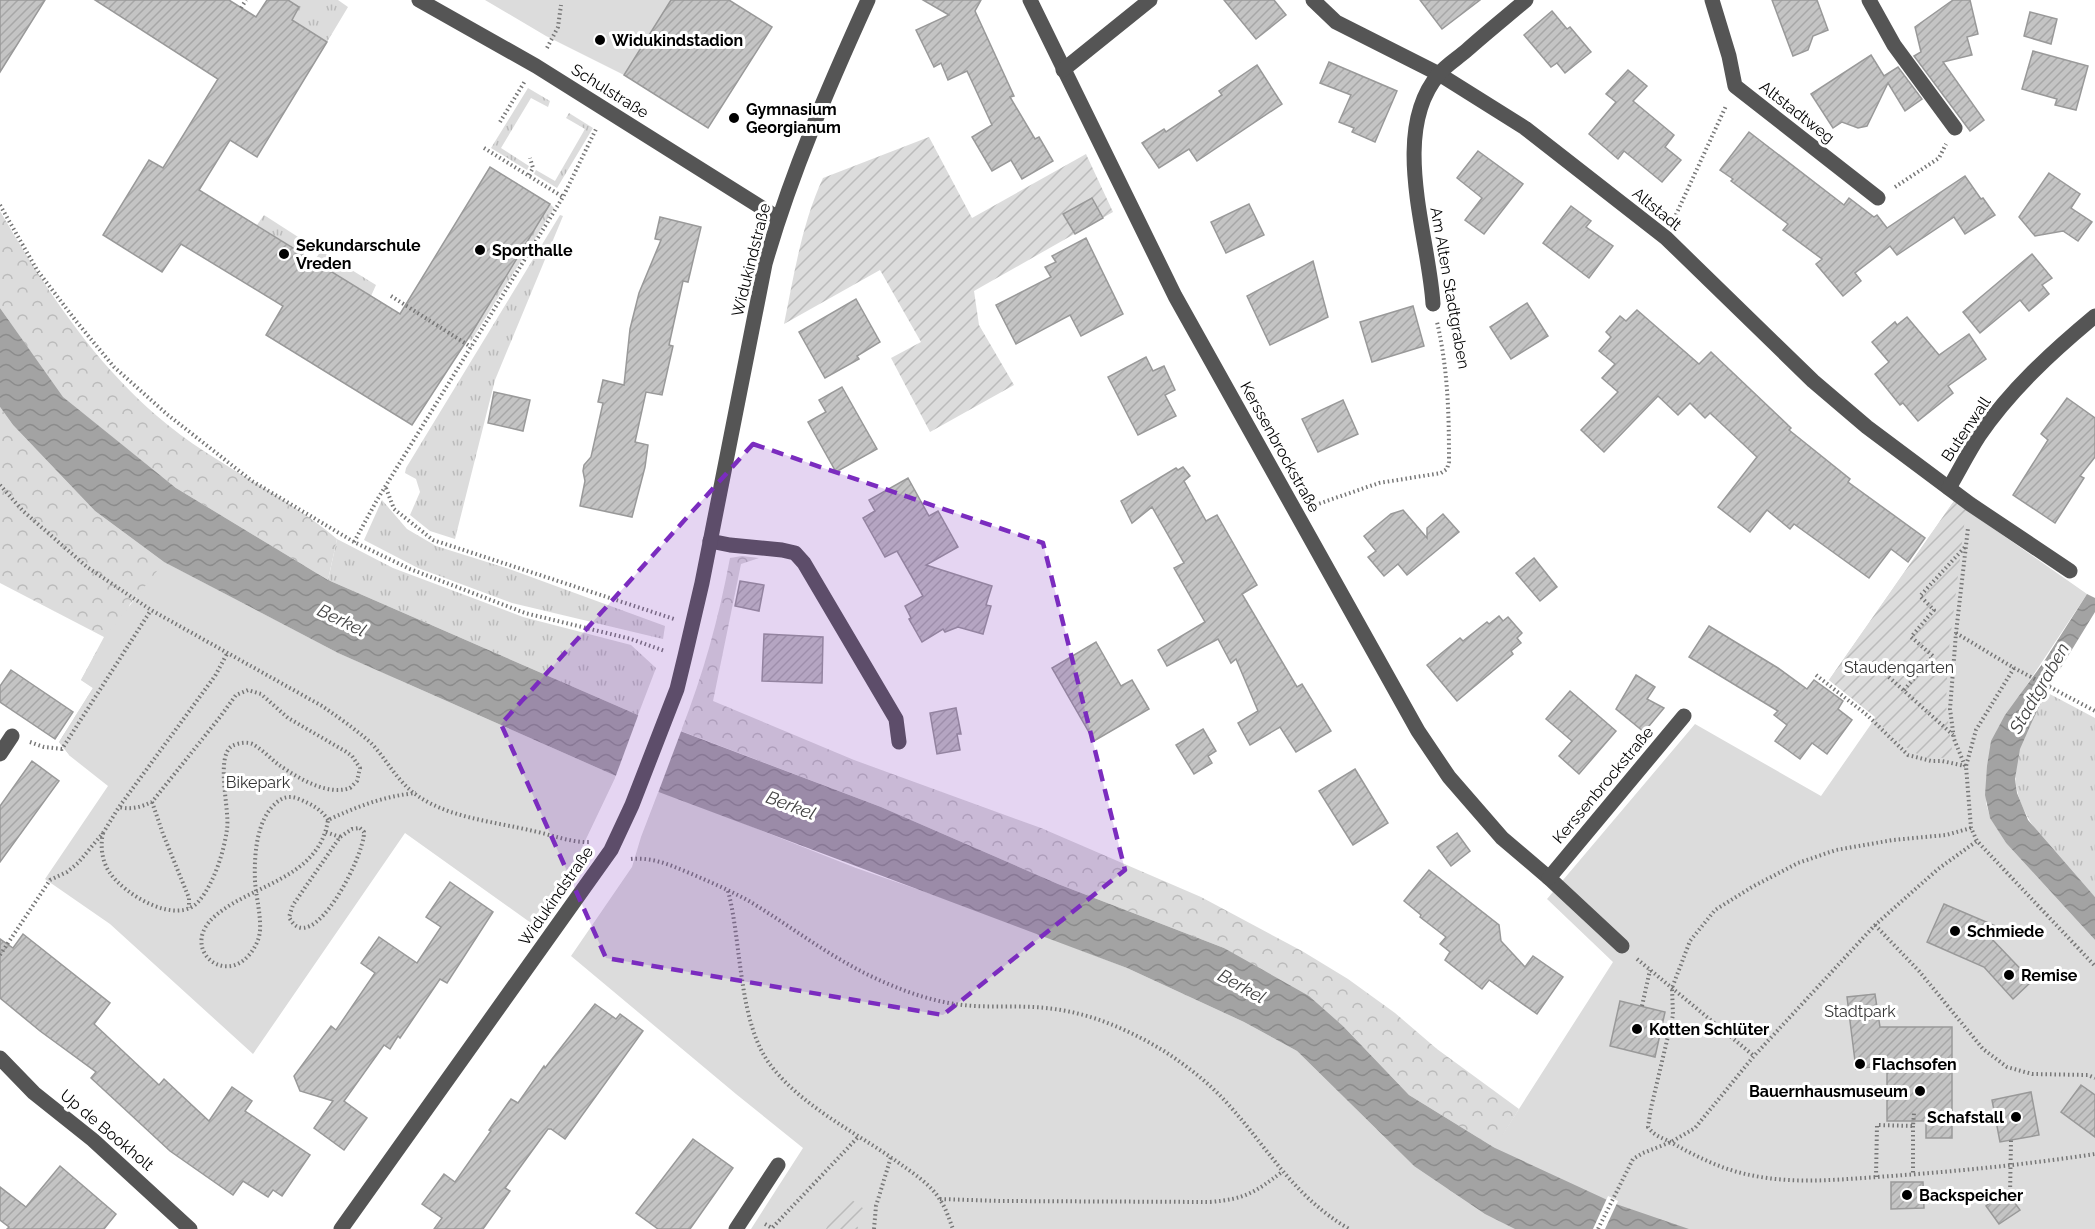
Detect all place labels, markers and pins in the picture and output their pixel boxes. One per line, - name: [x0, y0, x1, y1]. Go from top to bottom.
- place label: Widukindstadion: [612, 31, 743, 50]
- marker: Widukindstadion: [593, 33, 607, 47]
- place label: Gymnasium Georgianum: [746, 100, 841, 137]
- marker: Gymnasium Georgianum: [727, 111, 741, 125]
- place label: Sekundarschule Vreden: [296, 236, 421, 273]
- place label: Sporthalle: [492, 241, 573, 260]
- marker: Sporthalle: [473, 243, 487, 257]
- marker: Sekundarschule Vreden: [277, 247, 291, 261]
- place label: Schmiede: [1967, 922, 2044, 941]
- marker: Schmiede: [1948, 924, 1962, 938]
- place label: Remise: [2021, 966, 2078, 985]
- marker: Remise: [2002, 968, 2016, 982]
- place label: Kotten Schlüter: [1649, 1020, 1769, 1039]
- marker: Kotten Schlüter: [1630, 1022, 1644, 1036]
- place label: Flachsofen: [1872, 1055, 1957, 1074]
- marker: Flachsofen: [1853, 1057, 1867, 1071]
- place label: Bauernhausmuseum: [1749, 1082, 1908, 1101]
- marker: Bauernhausmuseum: [1913, 1084, 1927, 1098]
- place label: Schafstall: [1927, 1108, 2005, 1127]
- marker: Schafstall: [2009, 1110, 2023, 1124]
- place label: Backspeicher: [1919, 1186, 2023, 1205]
- marker: Backspeicher: [1900, 1188, 1914, 1202]

